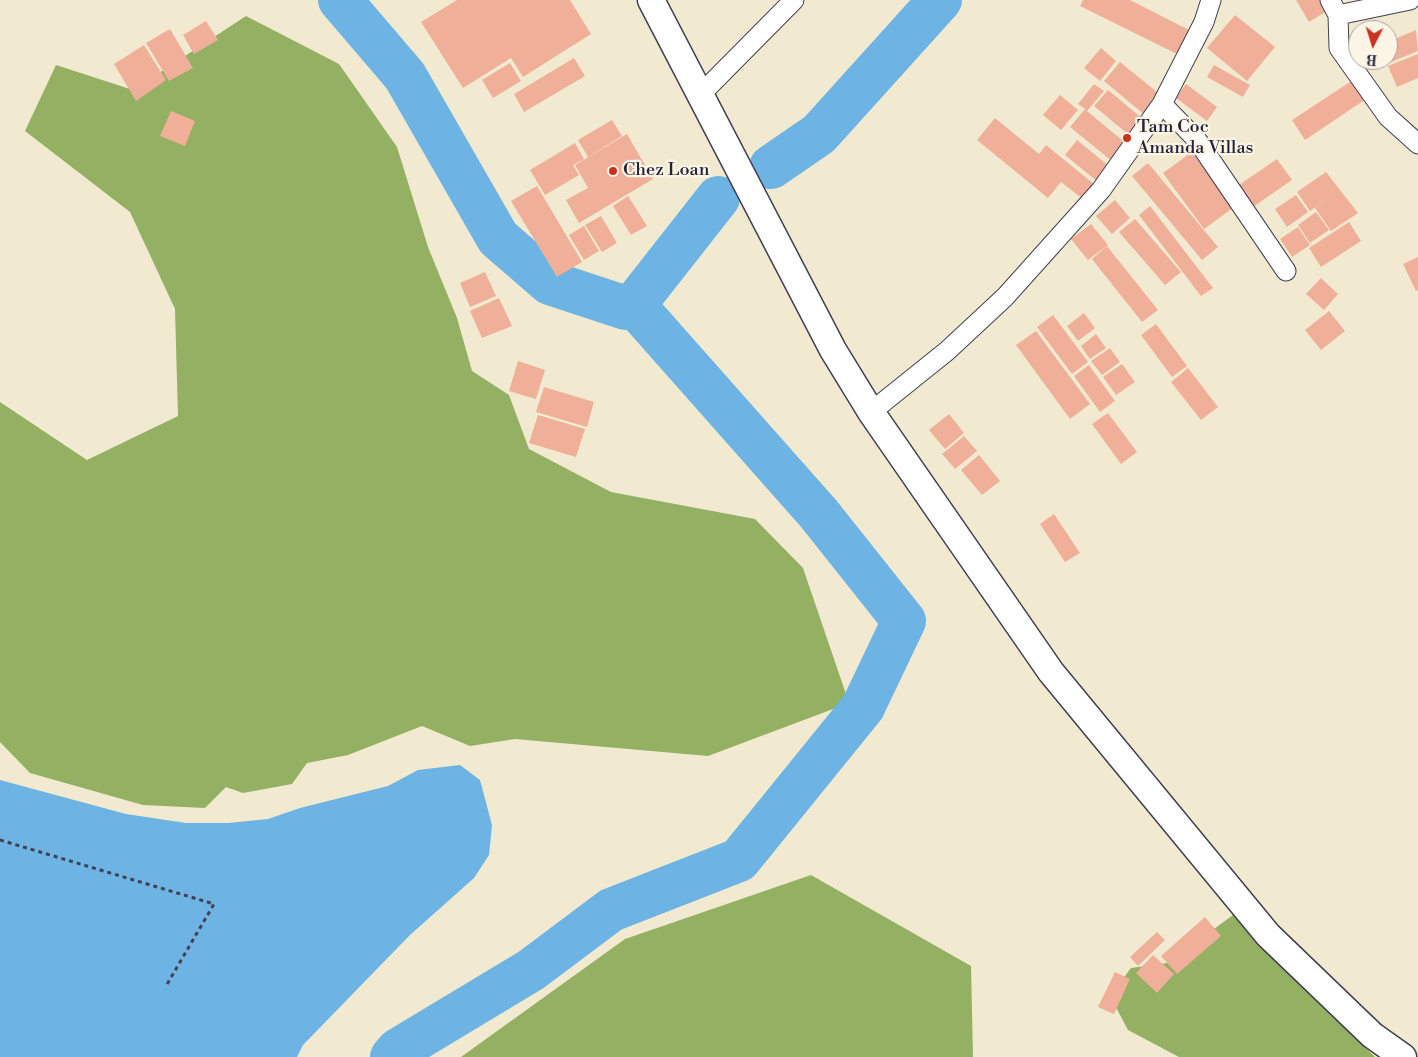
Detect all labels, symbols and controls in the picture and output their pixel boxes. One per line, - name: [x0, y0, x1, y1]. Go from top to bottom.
- north arrow: [1348, 20, 1398, 70]
- text: B: [1366, 50, 1378, 68]
- place label: Tam Coc Amanda Villas: [1137, 117, 1253, 160]
- marker: Tam Coc Amanda Villas: [1121, 132, 1133, 144]
- place label: Chez Loan: [623, 160, 709, 182]
- marker: Chez Loan: [607, 165, 619, 177]

